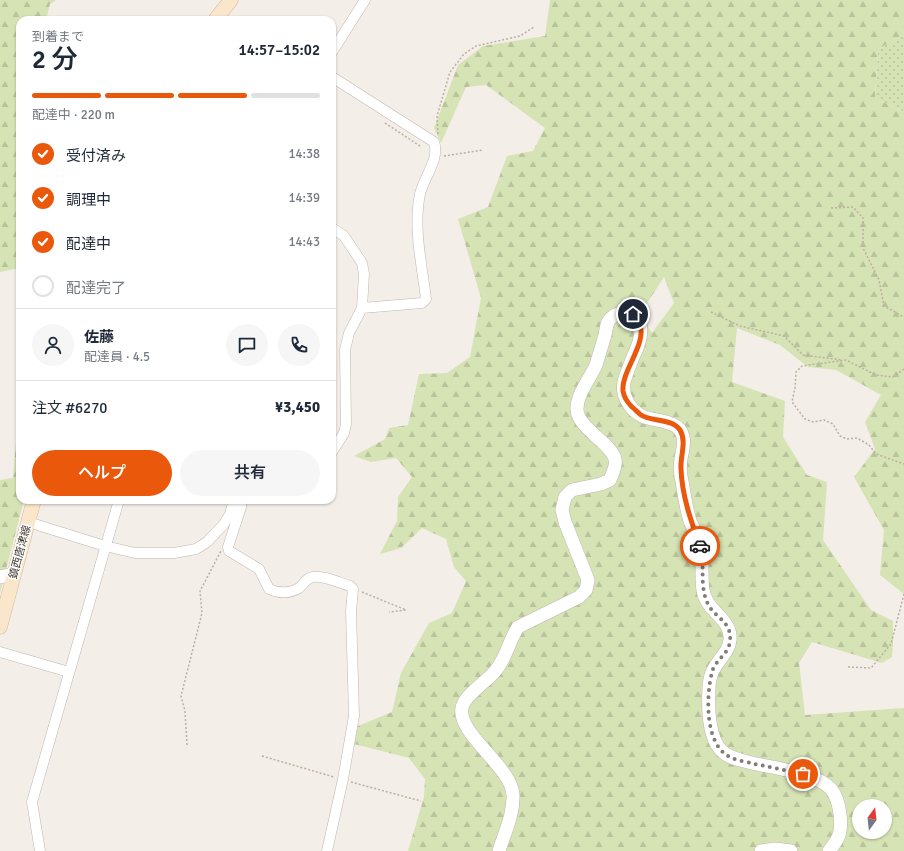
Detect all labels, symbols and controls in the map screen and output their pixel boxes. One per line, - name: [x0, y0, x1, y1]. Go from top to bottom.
- text: 到着まで: [32, 29, 84, 45]
- text: 14:57–15:02: [239, 41, 320, 59]
- text: 2 分: [32, 44, 78, 76]
- text: 配達中 · 220 m: [32, 107, 115, 123]
- icon: check: [32, 143, 54, 165]
- text: 14:38: [288, 146, 320, 162]
- text: 受付済み: [66, 147, 126, 165]
- icon: check: [32, 187, 54, 209]
- text: 14:39: [288, 190, 320, 206]
- text: 調理中: [66, 191, 111, 209]
- icon: check: [32, 231, 54, 253]
- text: 14:43: [288, 234, 320, 250]
- text: 配達中: [66, 235, 111, 253]
- text: 配達完了: [66, 279, 126, 297]
- pin: [616, 297, 650, 331]
- icon: home: [622, 303, 644, 325]
- button: person: [32, 324, 74, 366]
- button: chat: [226, 324, 268, 366]
- button: phone: [278, 324, 320, 366]
- text: 佐藤: [84, 328, 114, 346]
- text: 配達員 · 4.5: [84, 349, 150, 365]
- text: ¥3,450: [275, 398, 320, 416]
- text: 注文 #6270: [32, 399, 107, 417]
- button: ヘルプ: [32, 450, 172, 496]
- button: 共有: [180, 450, 320, 496]
- street label: 鎮西唐津線: [7, 524, 33, 580]
- courier: [680, 526, 720, 566]
- icon: car: [689, 535, 711, 557]
- pin: [786, 757, 820, 791]
- icon: bag: [792, 763, 814, 785]
- north arrow: [852, 799, 892, 839]
- map controls: [852, 799, 892, 839]

